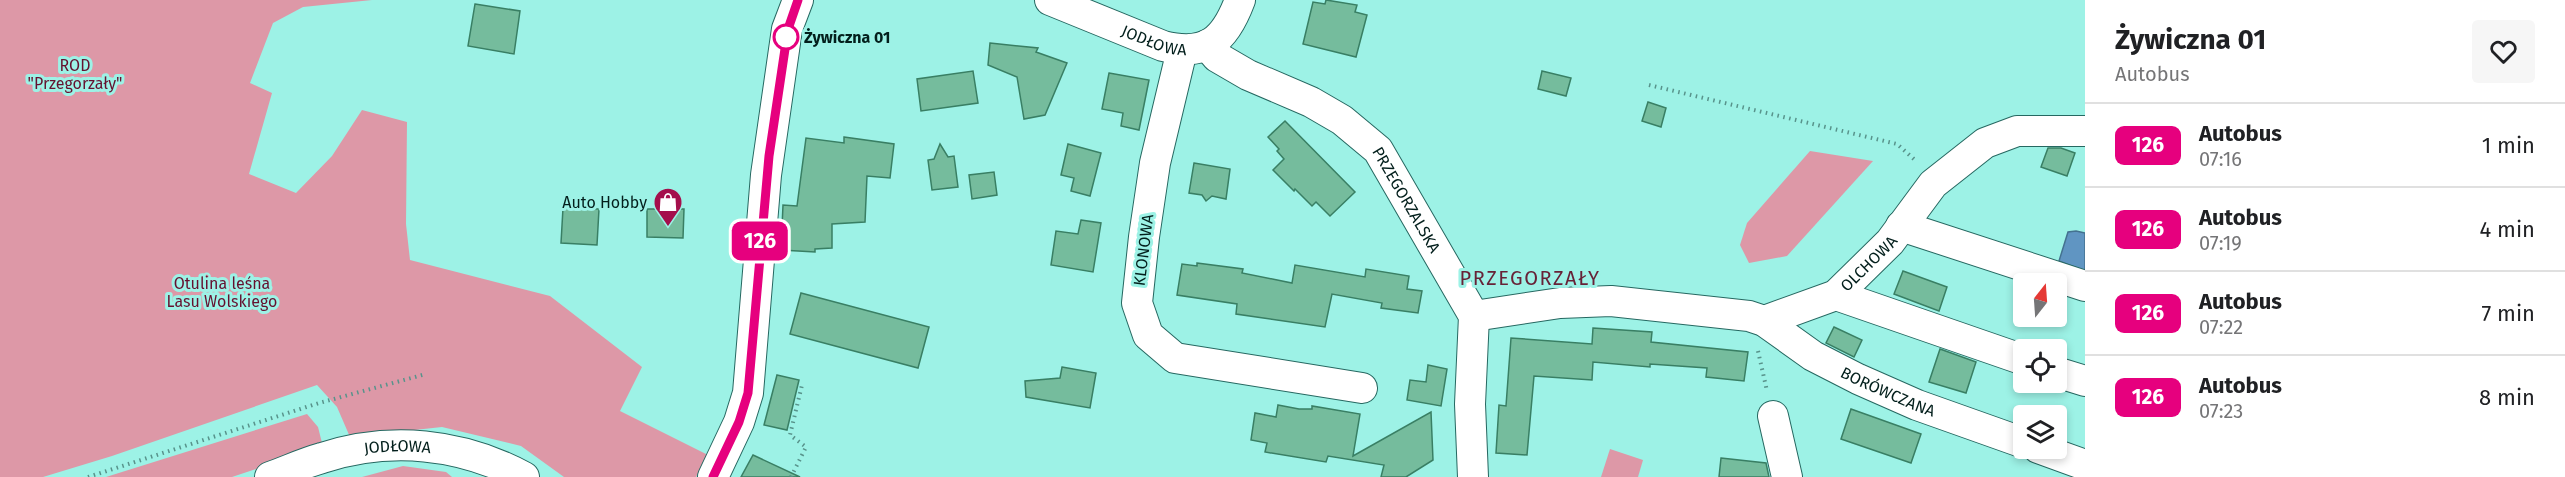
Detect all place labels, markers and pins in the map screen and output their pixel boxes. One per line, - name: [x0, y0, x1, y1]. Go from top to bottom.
- marker: Żywiczna 01: [773, 24, 799, 50]
- place label: Żywiczna 01: [804, 28, 890, 47]
- shop icon: Auto Hobby: [652, 186, 684, 228]
- place label: Auto Hobby: [562, 193, 647, 212]

